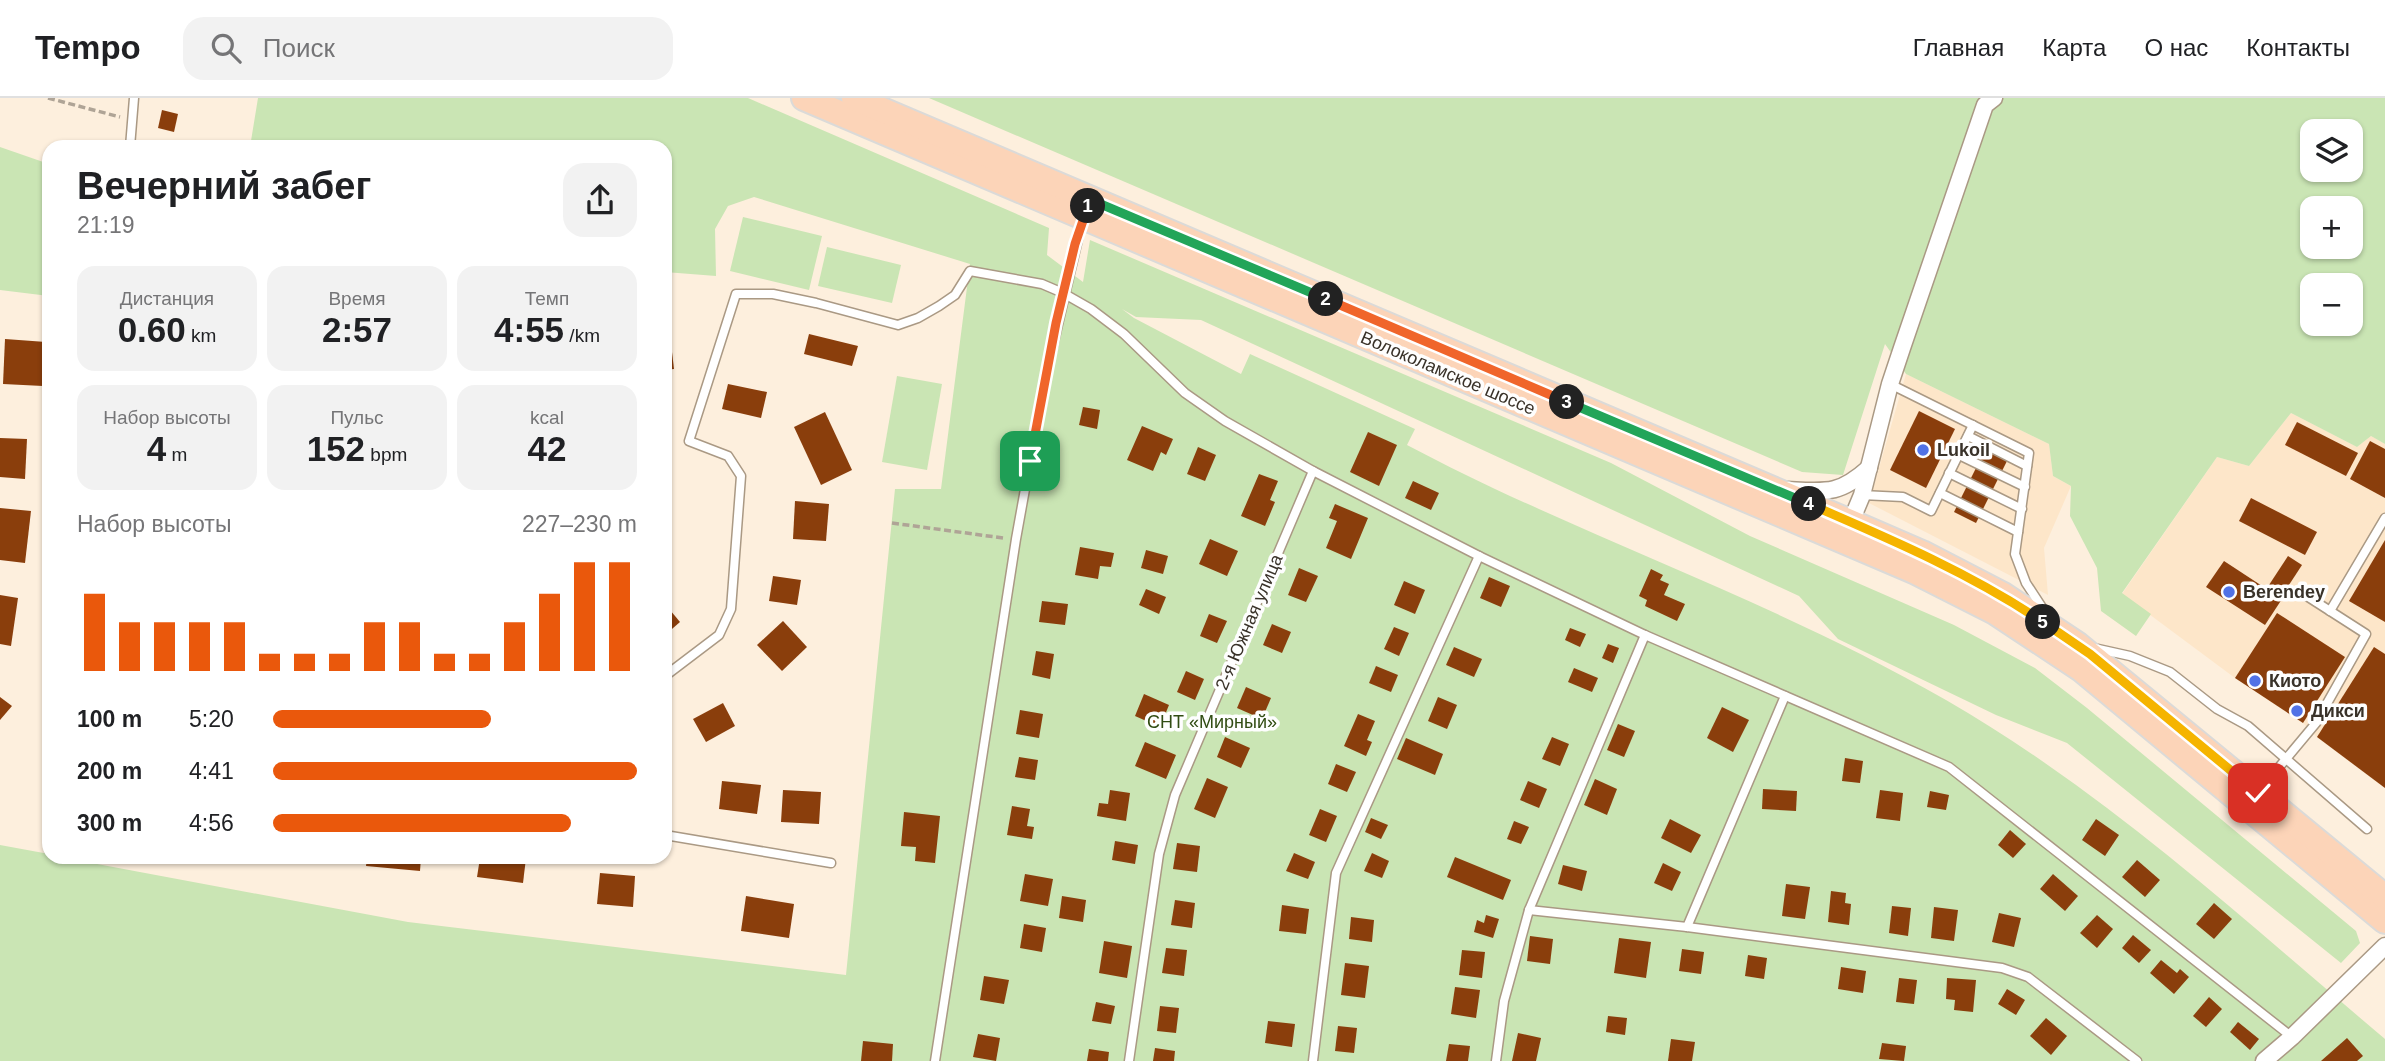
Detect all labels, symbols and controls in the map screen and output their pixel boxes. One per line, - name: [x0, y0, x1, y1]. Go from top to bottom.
- search box: [183, 17, 673, 80]
- text: Tempo: [35, 29, 141, 66]
- icon: search: [207, 29, 245, 67]
- text: Поиск: [263, 33, 335, 63]
- text: Главная: [1913, 34, 2004, 61]
- text: Карта: [2042, 34, 2106, 61]
- text: О нас: [2144, 34, 2208, 61]
- text: Контакты: [2246, 34, 2350, 61]
- map controls: [2300, 119, 2363, 336]
- button: layers: [2300, 119, 2363, 182]
- button: share: [563, 163, 637, 237]
- text: Вечерний забег: [77, 165, 371, 207]
- pin: 1: [1070, 188, 1106, 224]
- text: 1: [1082, 195, 1093, 216]
- button: +: [2300, 196, 2363, 259]
- text: 21:19: [77, 212, 135, 238]
- button: −: [2300, 273, 2363, 336]
- pin: 2: [1308, 282, 1344, 316]
- text: Дистанция: [120, 288, 214, 309]
- text: Время: [328, 288, 386, 309]
- text: Темп: [525, 288, 569, 309]
- text: 2: [1320, 288, 1331, 309]
- text: 0.60: [118, 310, 186, 349]
- text: 2:57: [322, 310, 392, 349]
- text: 4:55: [494, 310, 564, 349]
- text: km: [186, 325, 216, 346]
- text: /km: [564, 325, 600, 346]
- street label: Волоколамское шоссе: [1358, 327, 1538, 419]
- pin: 3: [1550, 384, 1584, 420]
- text: 3: [1561, 391, 1572, 412]
- text: Набор высоты: [103, 407, 231, 428]
- text: Пульс: [330, 407, 384, 428]
- text: kcal: [530, 407, 564, 428]
- text: 4: [147, 429, 166, 468]
- text: 152: [307, 429, 365, 468]
- text: 42: [528, 429, 566, 468]
- pin: [1000, 431, 1060, 491]
- place label: Lukoil: [1937, 440, 1990, 460]
- icon: arrive: [1011, 442, 1049, 480]
- marker: Lukoil: [1915, 442, 1931, 458]
- text: m: [166, 444, 187, 465]
- text: bpm: [365, 444, 407, 465]
- pin: 4: [1792, 486, 1826, 522]
- text: 4: [1803, 493, 1814, 514]
- text: Набор высоты: [77, 511, 231, 537]
- text: 227–230 m: [522, 511, 637, 537]
- street label: 2-я Южная улица: [1211, 550, 1287, 693]
- place label: Berendey: [2243, 582, 2325, 602]
- marker: Berendey: [2221, 584, 2237, 600]
- pin: 5: [2025, 604, 2060, 640]
- text: 5: [2037, 611, 2048, 632]
- place label: Киото: [2269, 671, 2321, 691]
- marker: Киото: [2247, 673, 2263, 689]
- place label: Дикси: [2311, 701, 2365, 721]
- marker: Дикси: [2289, 703, 2305, 719]
- text: 100 m: [77, 706, 142, 732]
- text: 5:20: [189, 706, 234, 732]
- park label: СНТ «Мирный»: [1147, 712, 1277, 732]
- text: 200 m: [77, 758, 142, 784]
- text: 4:41: [189, 758, 234, 784]
- pin: [2228, 763, 2288, 823]
- icon: check: [2239, 774, 2277, 812]
- text: 300 m: [77, 810, 142, 836]
- text: 4:56: [189, 810, 234, 836]

